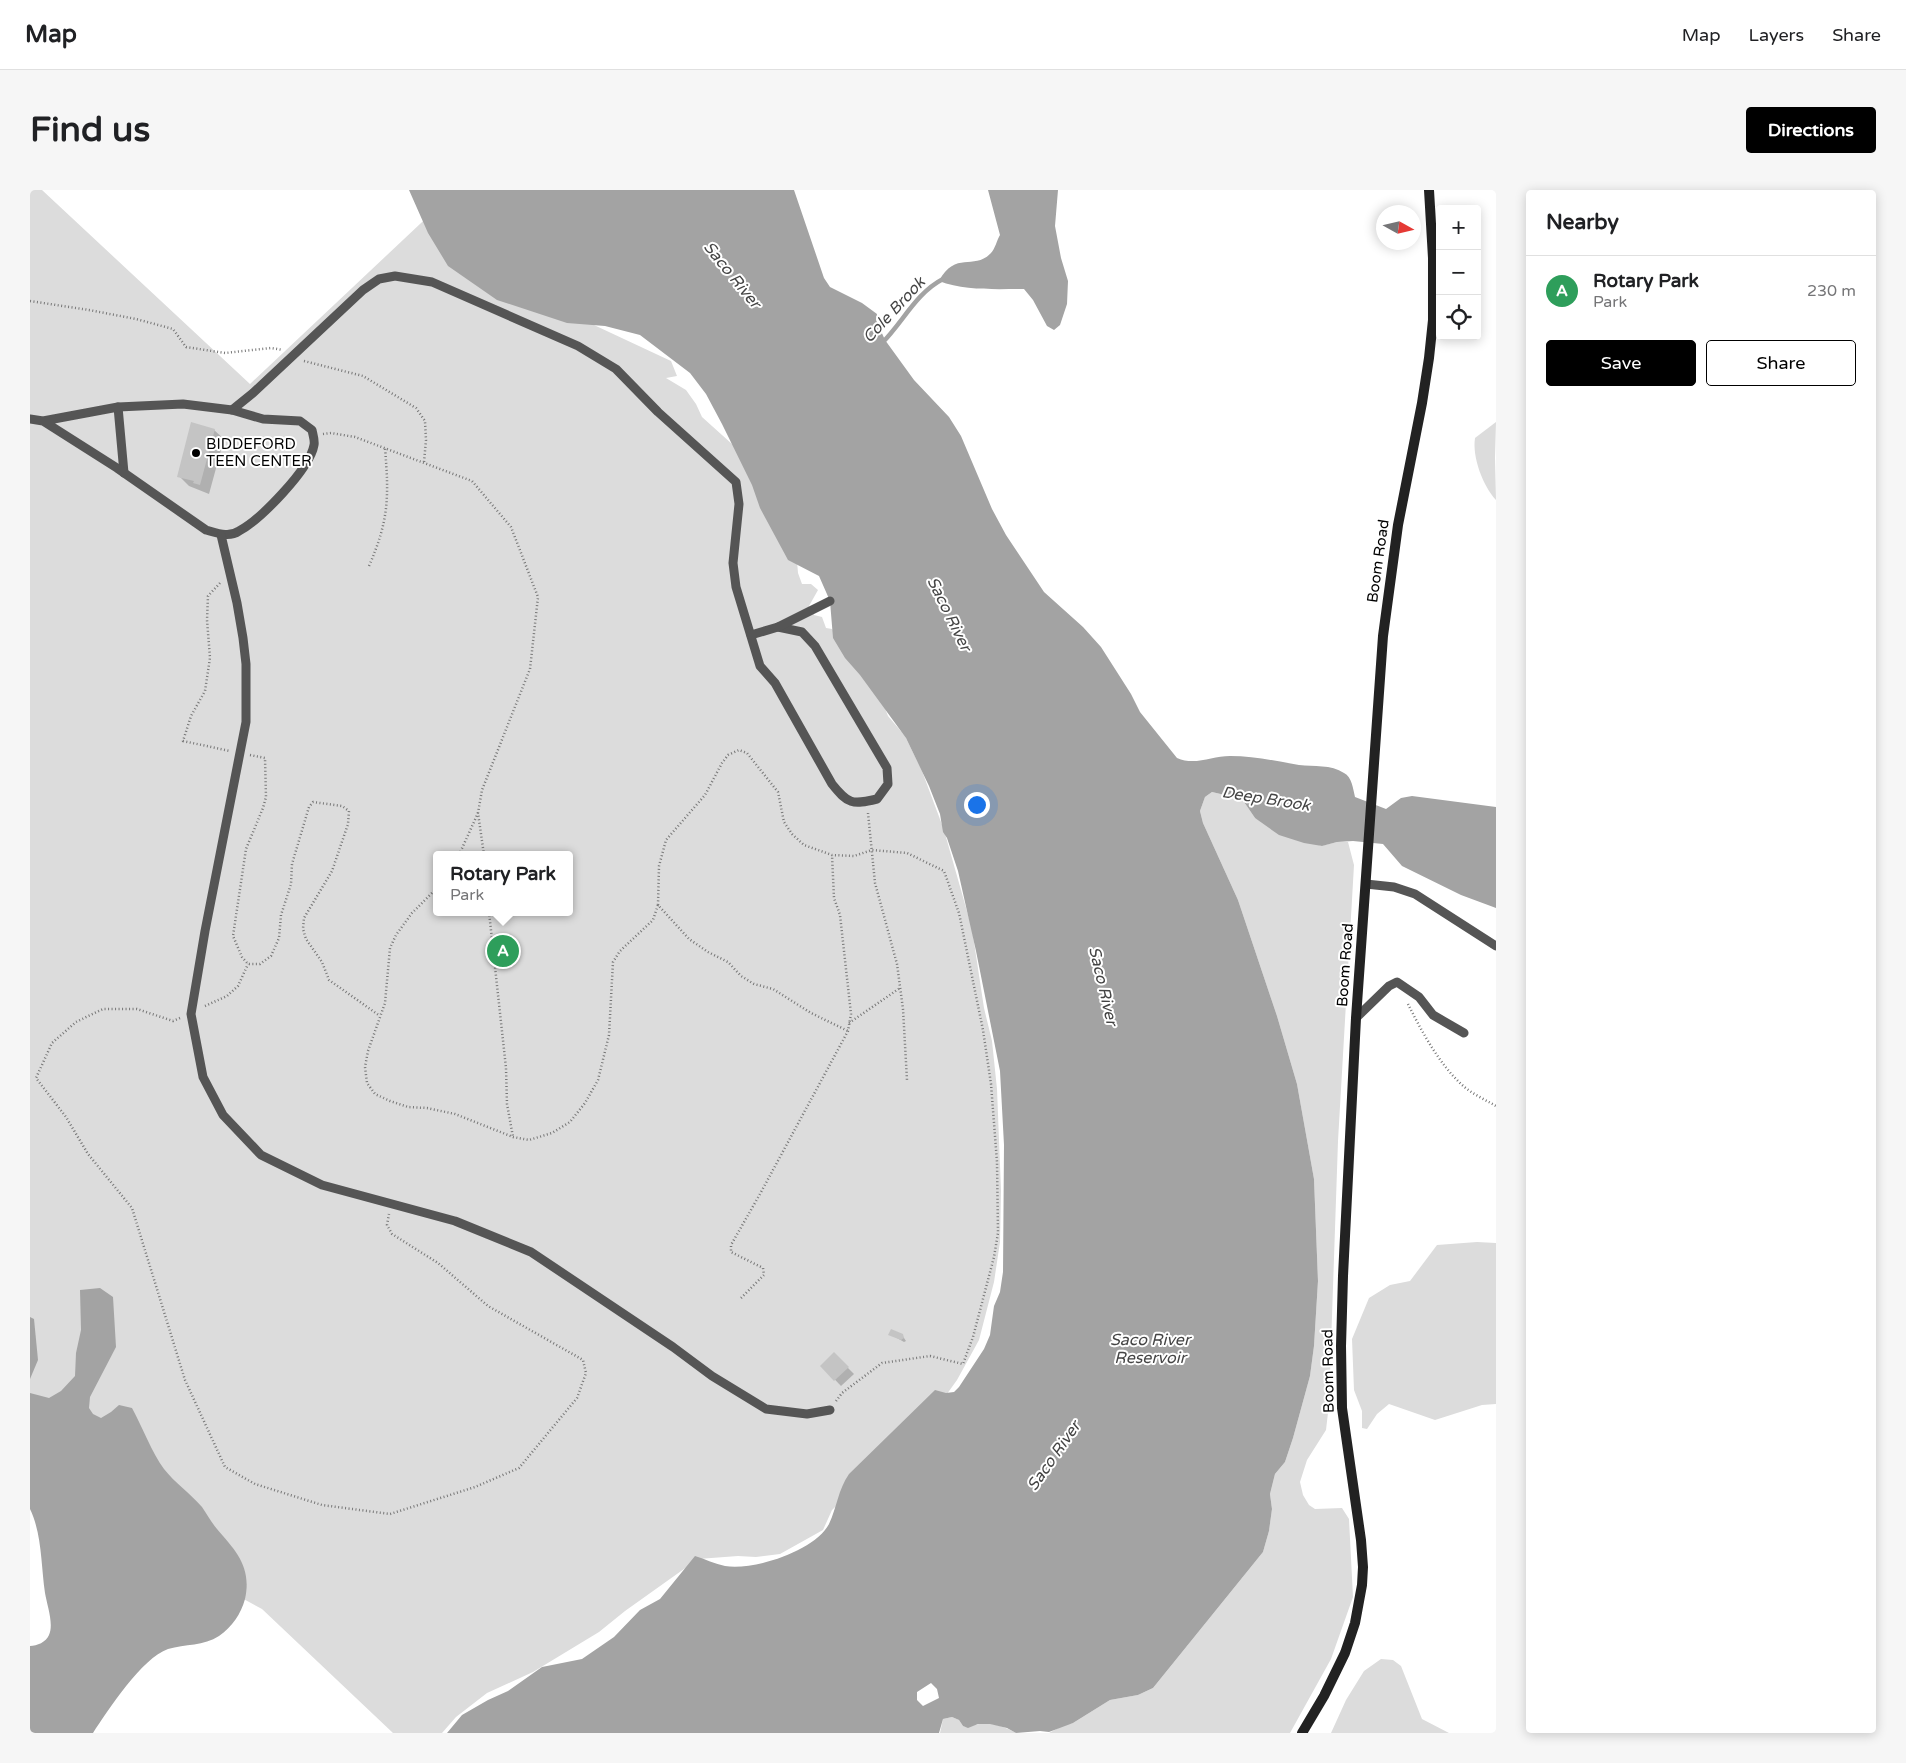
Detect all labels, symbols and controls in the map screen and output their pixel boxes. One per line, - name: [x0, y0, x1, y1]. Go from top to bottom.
- text: Map: [25, 20, 77, 49]
- text: Map: [1682, 24, 1721, 46]
- text: Layers: [1749, 24, 1804, 46]
- text: Share: [1832, 24, 1881, 46]
- button: Directions: [1746, 107, 1876, 153]
- text: Find us: [30, 109, 150, 151]
- north arrow: [1376, 205, 1421, 250]
- map controls: [1436, 205, 1481, 340]
- button: +: [1436, 205, 1481, 250]
- text: Nearby: [1546, 210, 1619, 235]
- water label: Saco River: [699, 238, 766, 314]
- button: −: [1436, 250, 1481, 295]
- text: Rotary Park: [1593, 270, 1699, 292]
- water label: Cole Brook: [858, 272, 930, 347]
- text: A: [1556, 281, 1568, 301]
- text: 230 m: [1807, 281, 1856, 301]
- text: Park: [1593, 292, 1627, 312]
- button: locate: [1436, 295, 1481, 340]
- button: Save: [1546, 340, 1696, 386]
- button: Share: [1706, 340, 1856, 386]
- place label: BIDDEFORD TEEN CENTER: [206, 435, 312, 470]
- marker: BIDDEFORD TEEN CENTER: [190, 447, 202, 459]
- street label: Boom Road: [1363, 518, 1393, 604]
- water label: Saco River: [922, 574, 976, 656]
- water label: Deep Brook: [1220, 782, 1313, 816]
- your location: [964, 792, 990, 818]
- popup: [433, 851, 573, 916]
- text: Rotary Park: [450, 863, 556, 885]
- text: Park: [450, 885, 484, 905]
- street label: Boom Road: [1333, 923, 1357, 1007]
- pin: A: [487, 932, 519, 970]
- water label: Saco River: [1084, 945, 1122, 1029]
- street label: Boom Road: [1318, 1329, 1338, 1413]
- water label: Saco River Reservoir: [1110, 1330, 1192, 1368]
- water label: Saco River: [1023, 1416, 1086, 1495]

